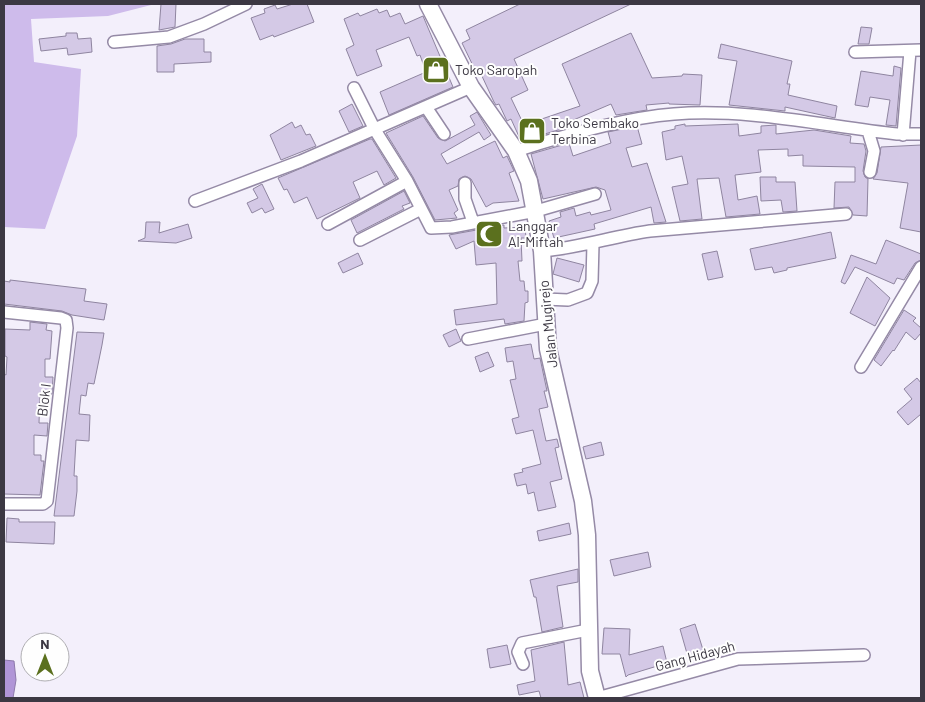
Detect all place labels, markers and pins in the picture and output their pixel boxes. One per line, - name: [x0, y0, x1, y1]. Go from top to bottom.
- shop icon: Toko Saropah: [421, 55, 451, 85]
- place label: Toko Saropah: [455, 61, 537, 78]
- place label: Toko Sembako Terbina: [551, 114, 639, 147]
- shop icon: Toko Sembako Terbina: [517, 116, 547, 146]
- place label: Langgar Al-Miftah: [508, 217, 564, 250]
- mosque icon: Langgar Al-Miftah: [474, 219, 504, 249]

